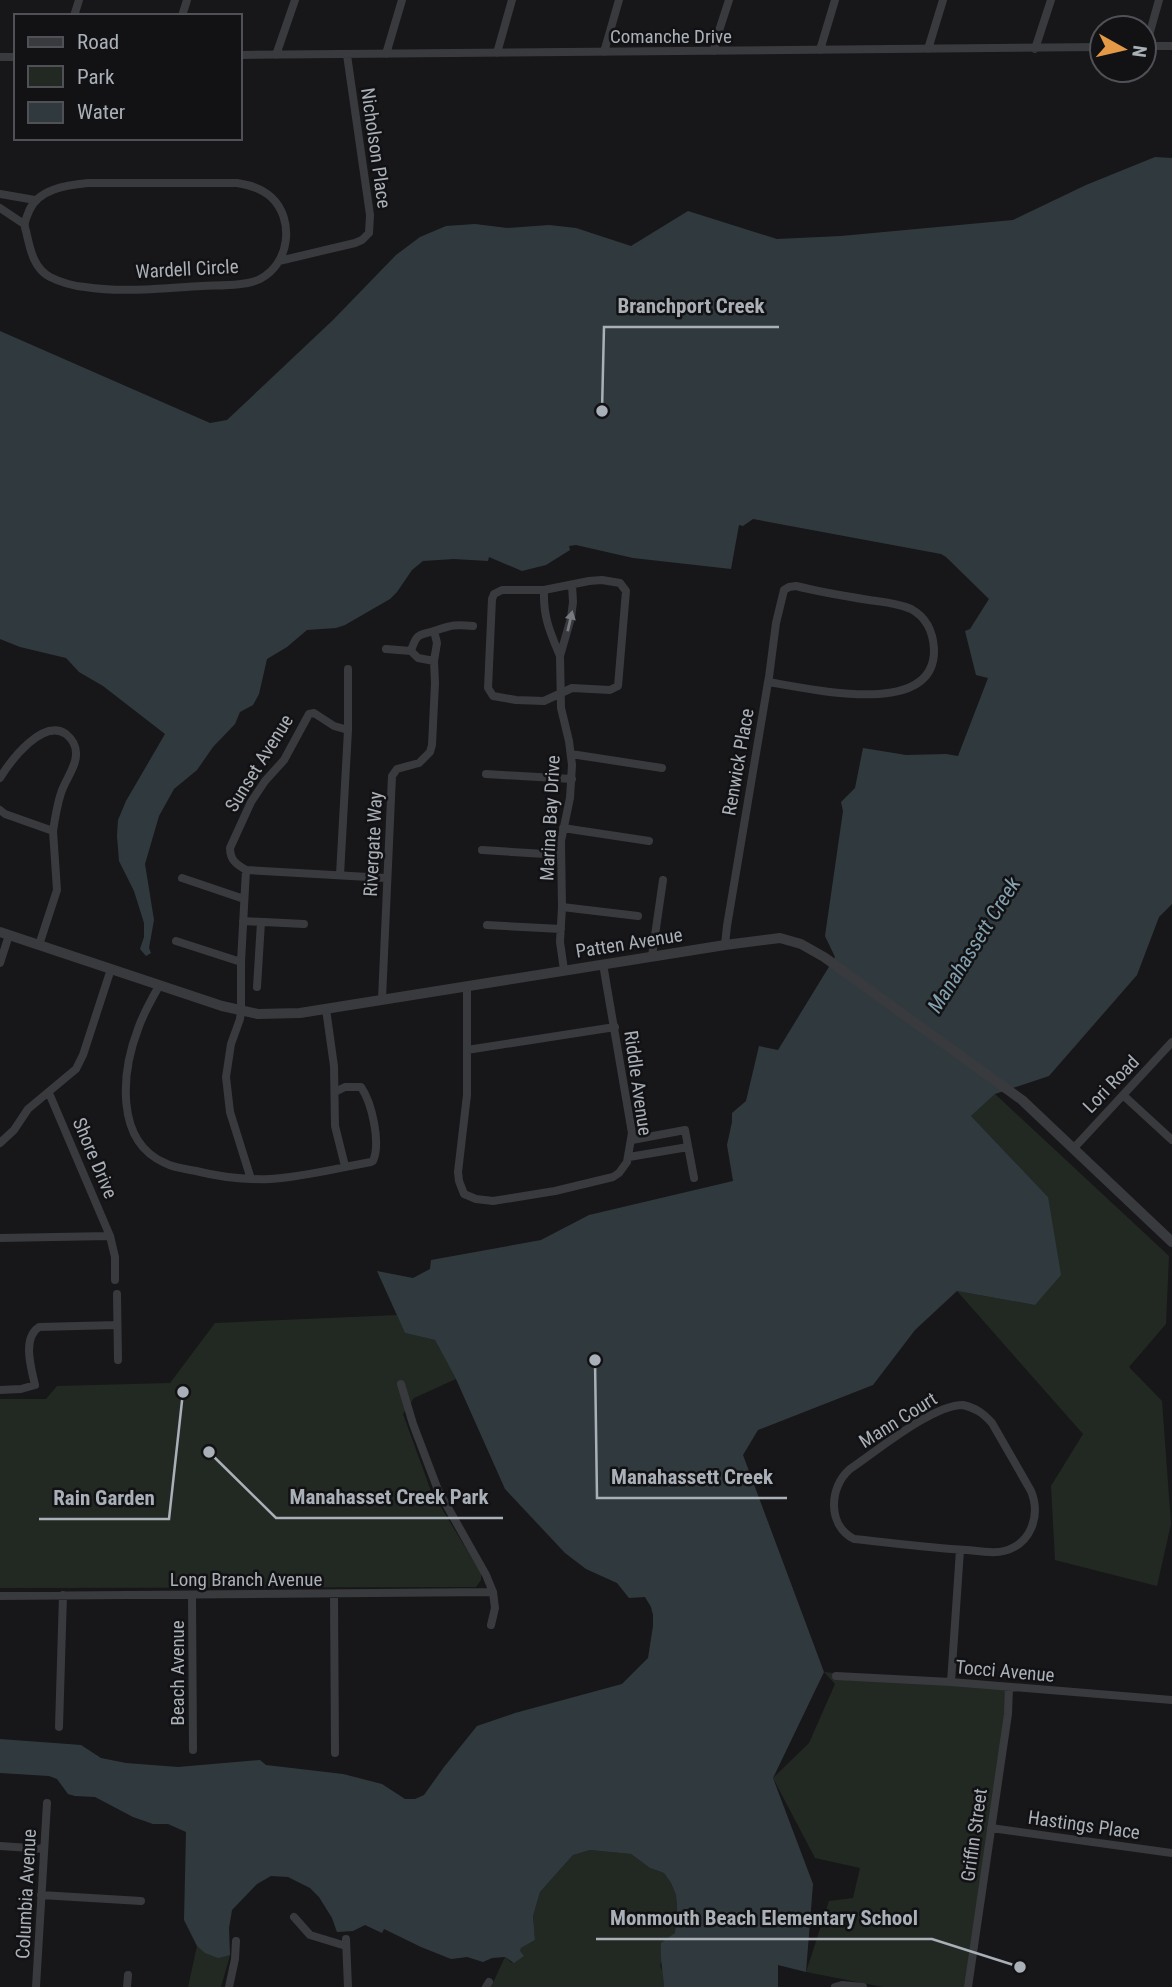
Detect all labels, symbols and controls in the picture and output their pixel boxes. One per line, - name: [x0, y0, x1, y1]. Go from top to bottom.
- legend: [14, 14, 242, 140]
- north arrow: [1088, 14, 1158, 84]
- street label: Comanche Drive: [610, 25, 732, 48]
- text: Road: [77, 30, 119, 54]
- text: N: [1127, 44, 1152, 59]
- text: Park: [77, 65, 115, 89]
- street label: Nicholson Place: [356, 86, 396, 210]
- text: Water: [77, 100, 125, 124]
- street label: Wardell Circle: [135, 255, 239, 283]
- callout: Branchport Creek: [604, 285, 779, 327]
- text: Branchport Creek: [617, 294, 766, 318]
- one-way arrow: [564, 610, 575, 632]
- street label: Renwick Place: [717, 707, 759, 817]
- street label: Sunset Avenue: [220, 710, 298, 816]
- street label: Marina Bay Drive: [535, 755, 565, 881]
- street label: Rivergate Way: [359, 791, 387, 897]
- water label: Manahassett Creek: [923, 872, 1026, 1017]
- street label: Patten Avenue: [574, 923, 684, 963]
- street label: Riddle Avenue: [619, 1029, 657, 1137]
- street label: Lori Road: [1078, 1050, 1144, 1118]
- street label: Shore Drive: [68, 1114, 122, 1202]
- street label: Mann Court: [855, 1387, 941, 1453]
- callout: Manahassett Creek: [597, 1456, 787, 1498]
- text: Manahassett Creek: [611, 1465, 774, 1489]
- callout: Manahasset Creek Park: [276, 1476, 503, 1518]
- callout: Rain Garden: [39, 1477, 169, 1519]
- text: Manahasset Creek Park: [289, 1485, 490, 1509]
- text: Rain Garden: [53, 1486, 155, 1510]
- street label: Long Branch Avenue: [170, 1568, 322, 1591]
- street label: Beach Avenue: [166, 1620, 189, 1726]
- street label: Tocci Avenue: [954, 1655, 1056, 1687]
- street label: Griffin Street: [956, 1787, 992, 1883]
- street label: Hastings Place: [1027, 1806, 1142, 1844]
- street label: Columbia Avenue: [11, 1828, 41, 1960]
- callout: Monmouth Beach Elementary School: [596, 1897, 932, 1939]
- text: Monmouth Beach Elementary School: [610, 1906, 918, 1930]

